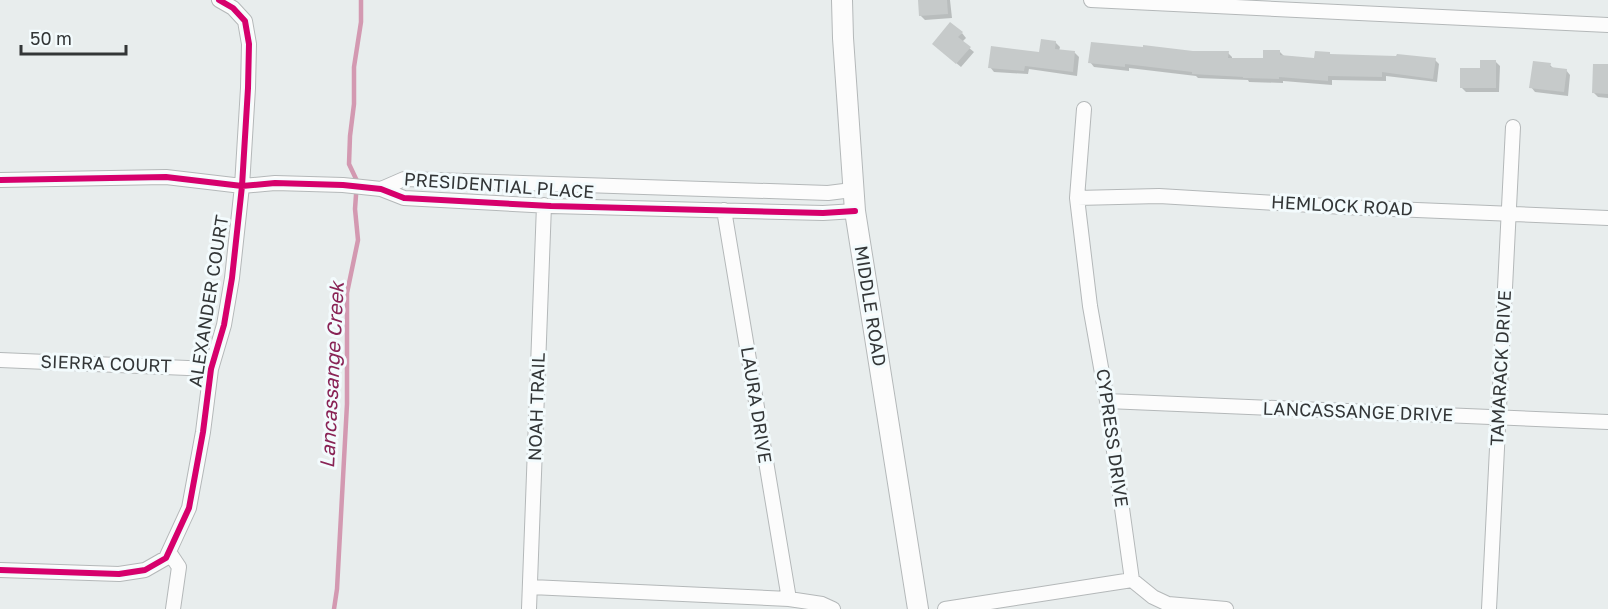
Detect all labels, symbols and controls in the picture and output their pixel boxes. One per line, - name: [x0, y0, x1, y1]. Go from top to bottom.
- scale bar: [21, 18, 126, 56]
- text: 50 m: [30, 27, 72, 49]
- street label: PRESIDENTIAL PLACE: [403, 167, 595, 203]
- street label: HEMLOCK ROAD: [1271, 190, 1414, 220]
- street label: ALEXANDER COURT: [184, 213, 232, 388]
- street label: MIDDLE ROAD: [851, 244, 891, 368]
- water label: Lancassange Creek: [314, 278, 349, 469]
- street label: TAMARACK DRIVE: [1485, 290, 1515, 446]
- street label: LAURA DRIVE: [737, 345, 777, 465]
- street label: SIERRA COURT: [40, 350, 172, 376]
- street label: NOAH TRAIL: [523, 352, 549, 461]
- street label: CYPRESS DRIVE: [1092, 367, 1134, 508]
- street label: LANCASSANGE DRIVE: [1262, 397, 1454, 425]

